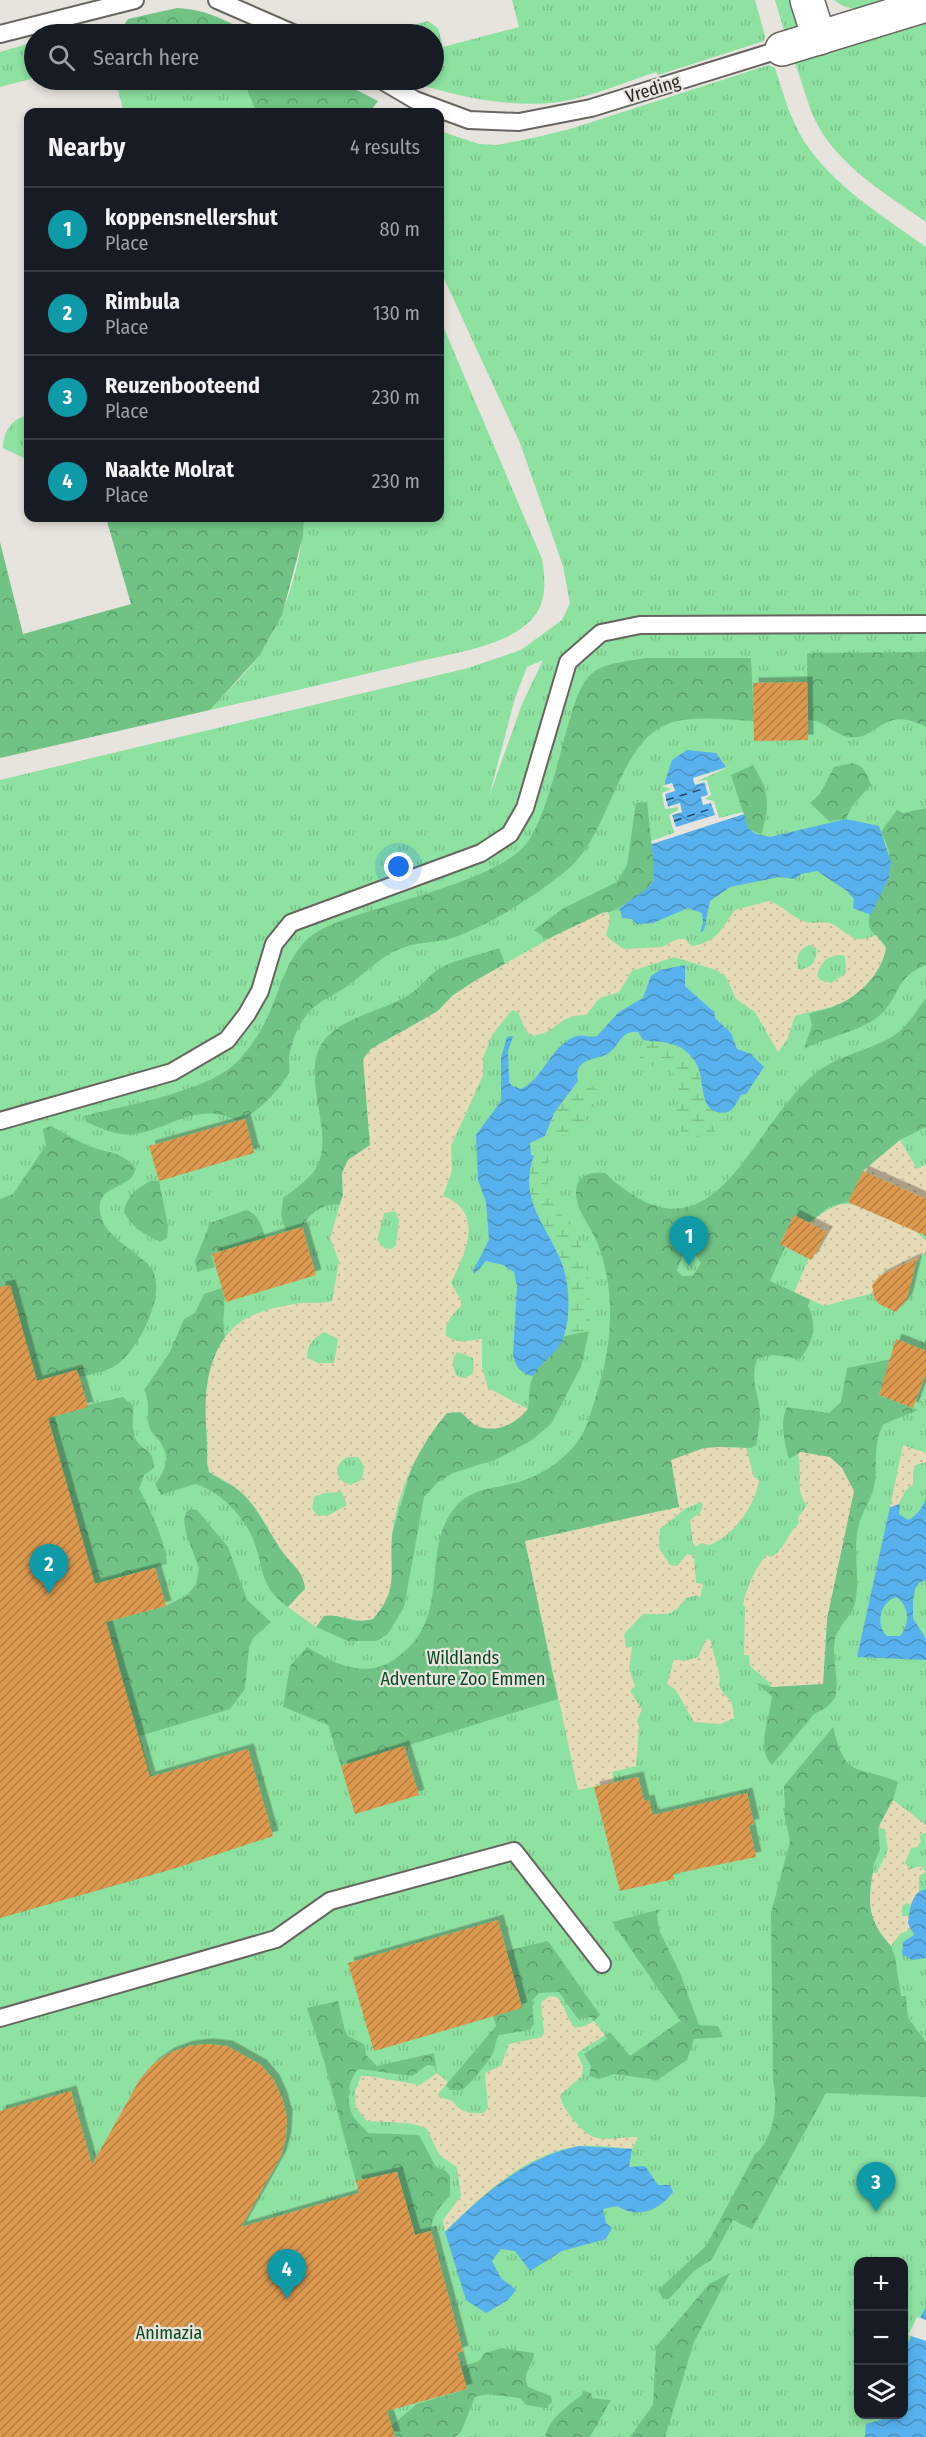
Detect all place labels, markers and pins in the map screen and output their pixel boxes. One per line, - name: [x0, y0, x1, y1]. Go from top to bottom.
- pin: 1: [670, 1216, 708, 1266]
- pin: 2: [29, 1544, 68, 1594]
- pin: 3: [856, 2162, 896, 2212]
- pin: 4: [268, 2250, 306, 2299]

